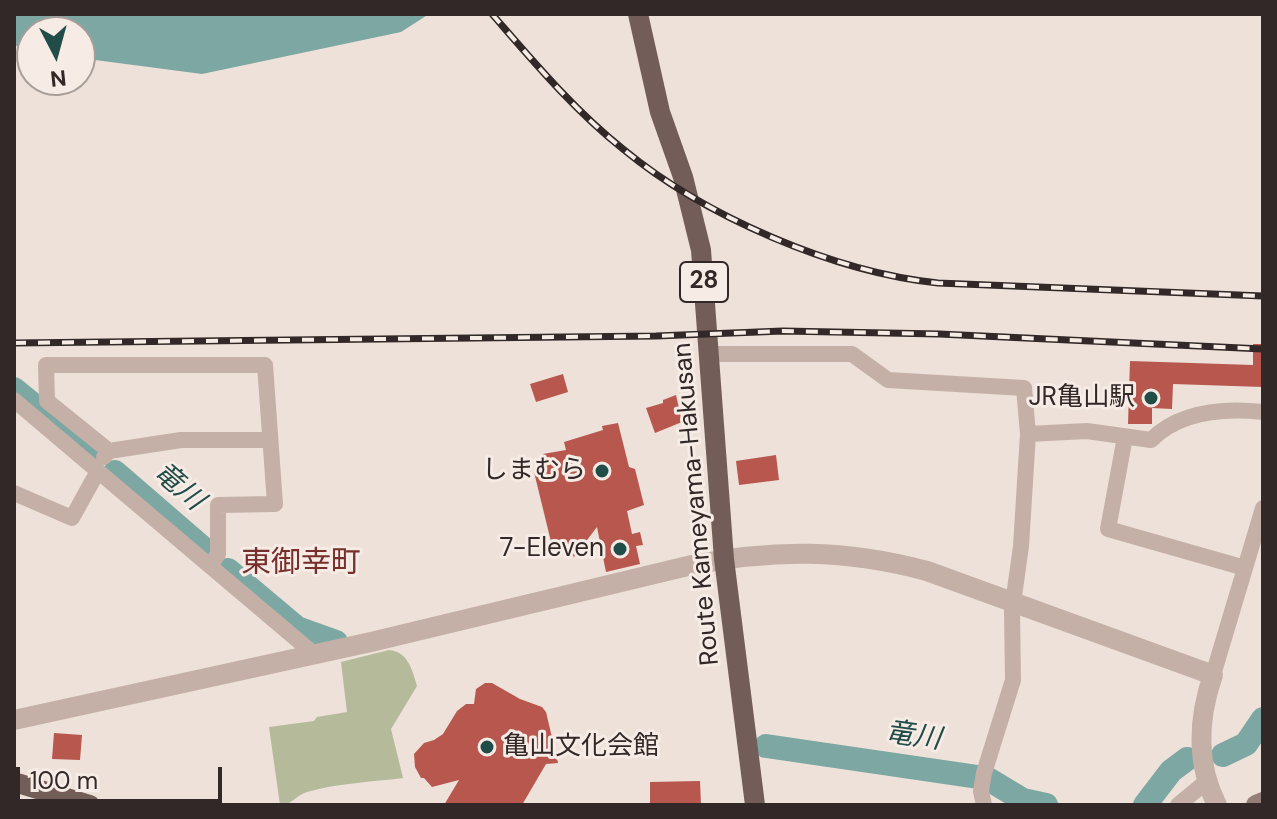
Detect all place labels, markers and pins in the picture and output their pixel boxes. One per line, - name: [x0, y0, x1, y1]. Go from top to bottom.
- place label: JR亀山駅: [1029, 382, 1135, 414]
- marker: JR亀山駅: [1142, 389, 1160, 407]
- place label: しまむら: [482, 455, 586, 487]
- marker: しまむら: [593, 462, 611, 480]
- place label: 7-Eleven: [499, 533, 604, 565]
- marker: 7-Eleven: [611, 540, 629, 558]
- place label: 亀山文化会館: [503, 731, 659, 763]
- marker: 亀山文化会館: [478, 738, 496, 756]

